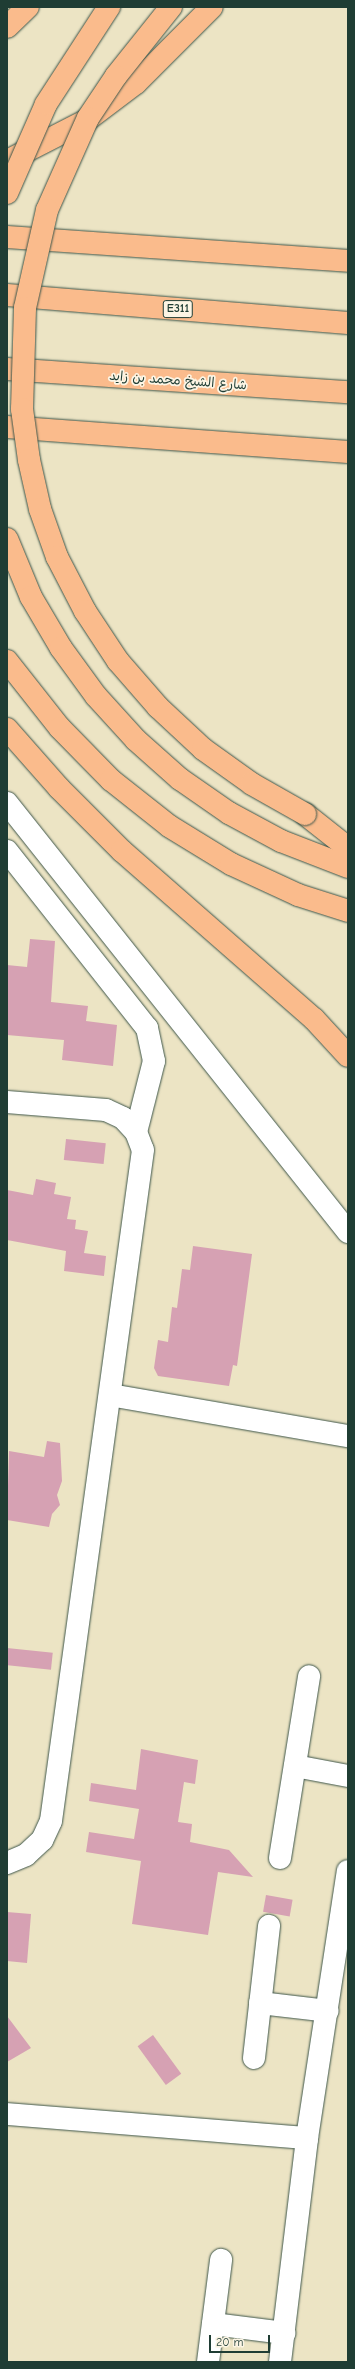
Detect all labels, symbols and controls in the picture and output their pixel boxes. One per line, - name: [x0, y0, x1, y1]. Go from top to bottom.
- road number: E311: [162, 299, 194, 319]
- street label: شارع الشيخ محمد بن زايد: [109, 368, 247, 394]
- scale bar: [211, 2327, 272, 2353]
- text: 20 m: [216, 2335, 244, 2349]

